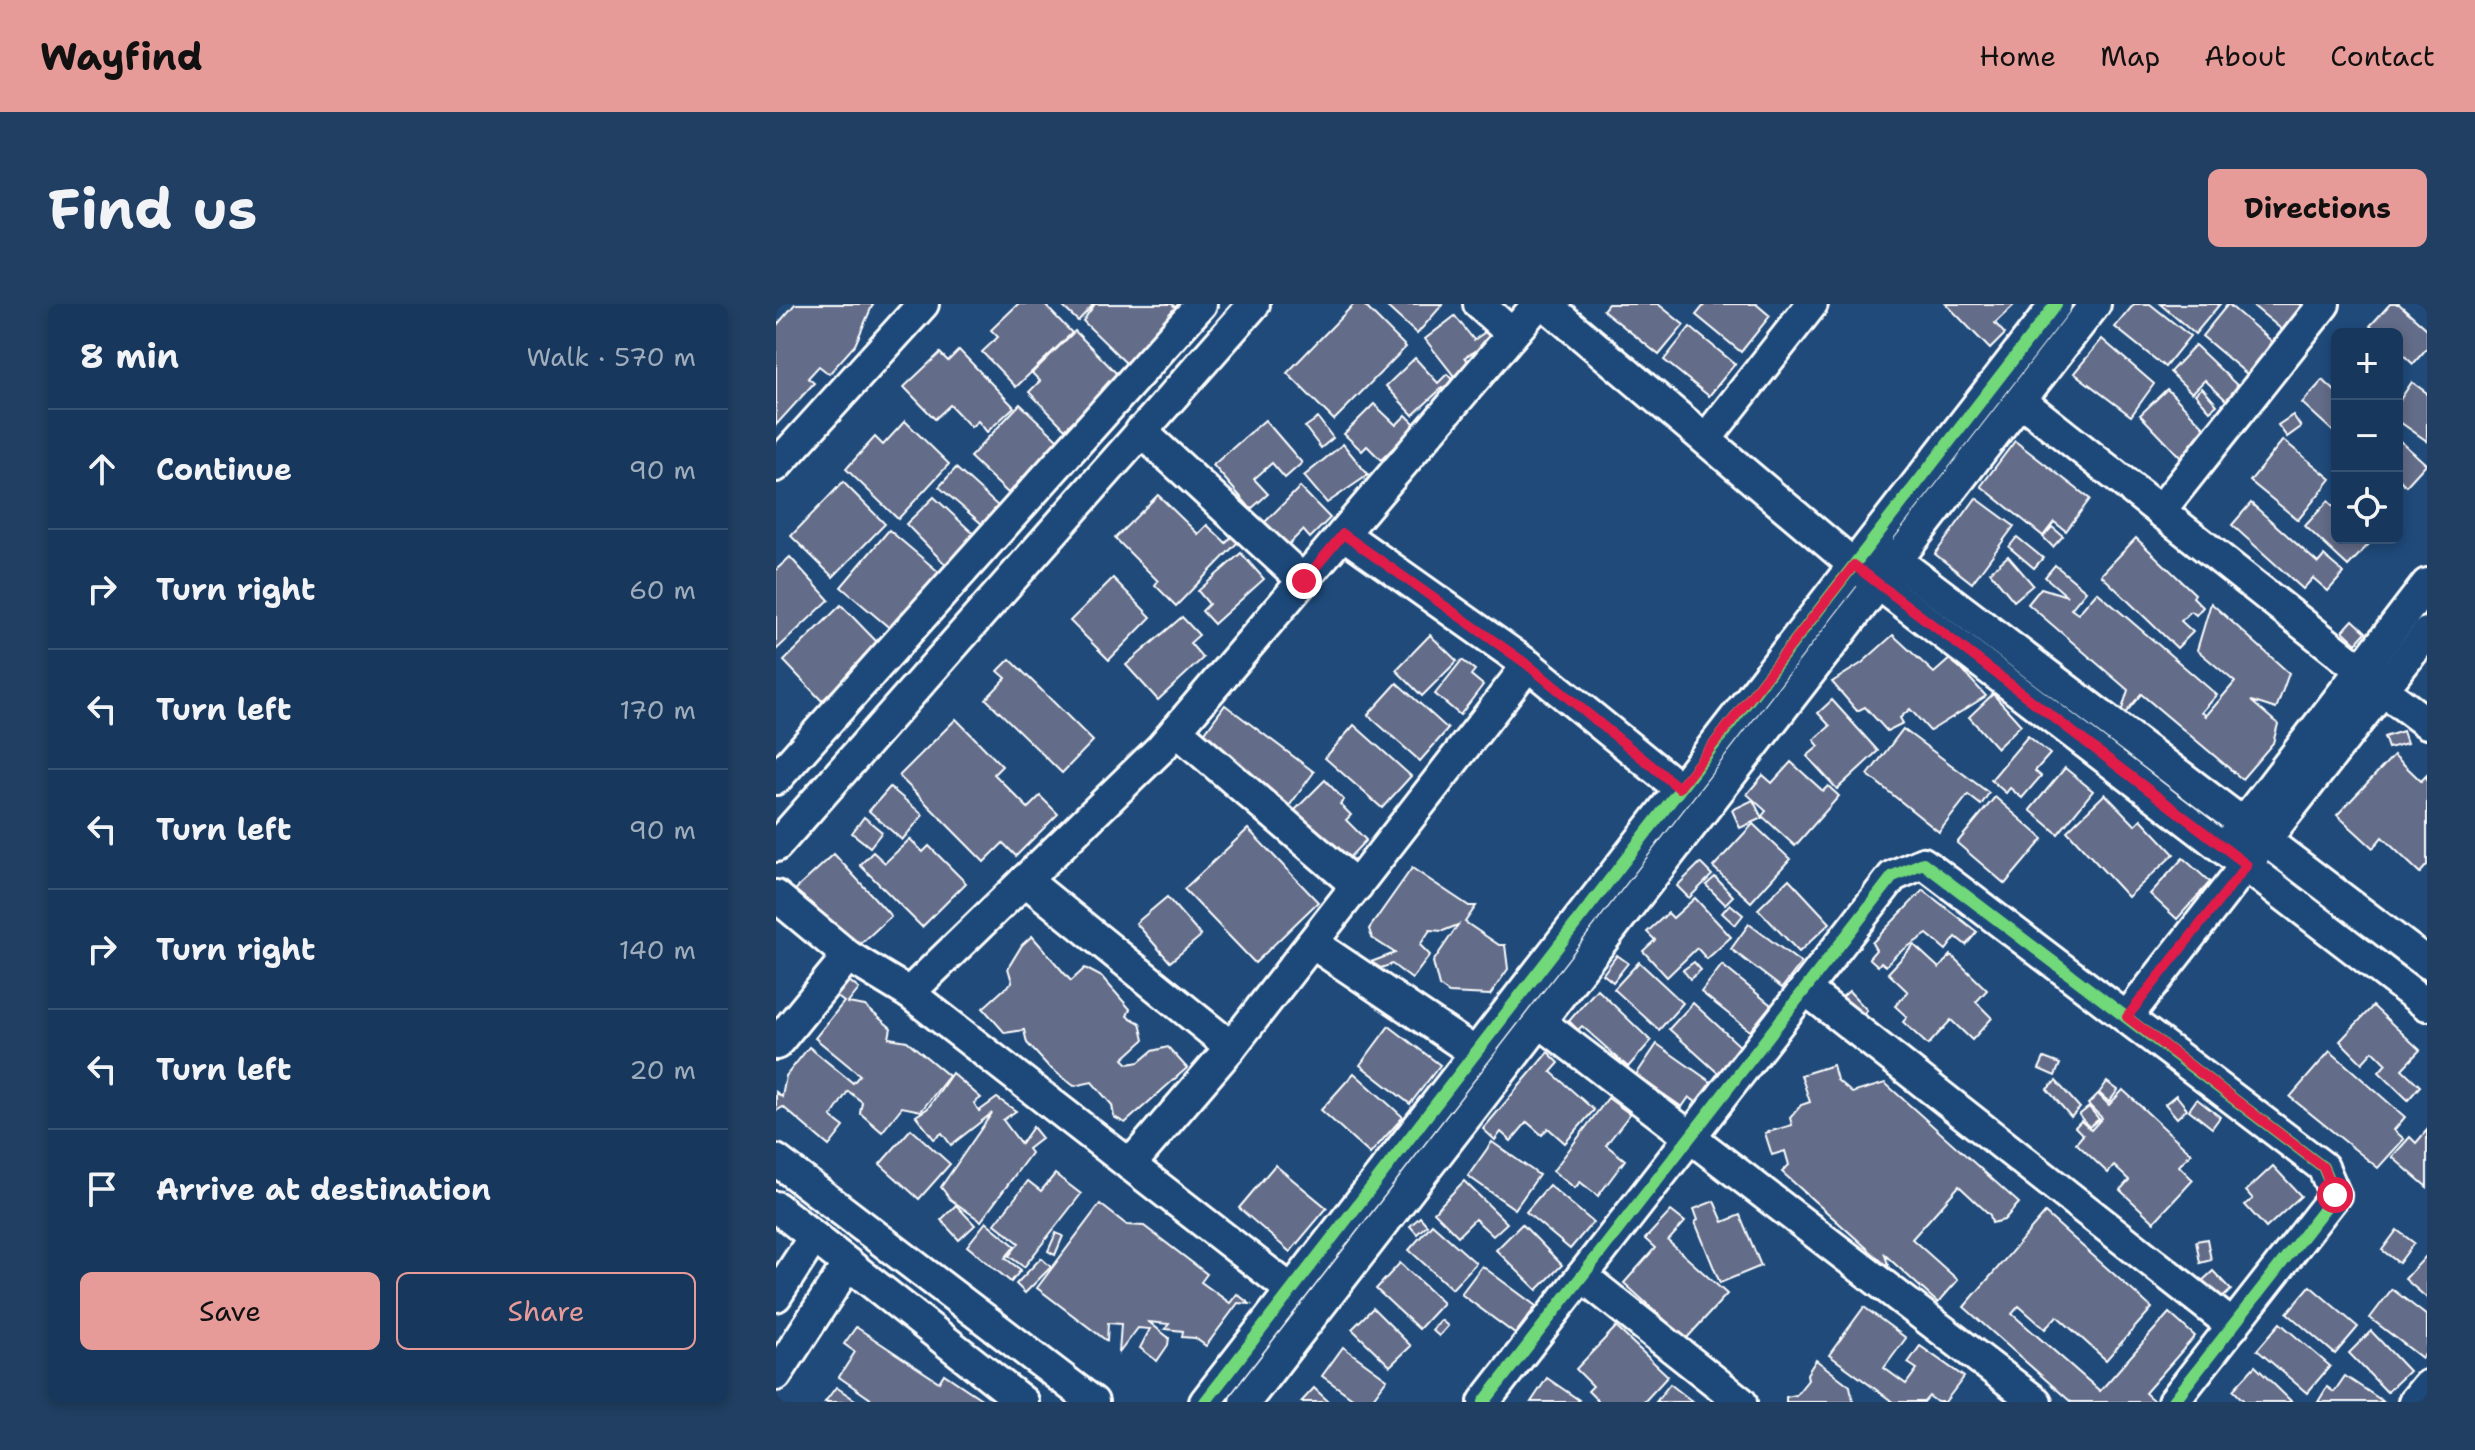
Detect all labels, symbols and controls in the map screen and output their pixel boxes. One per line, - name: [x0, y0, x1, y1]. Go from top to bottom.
- text: Wayfind: [40, 31, 203, 82]
- text: Home: [1979, 37, 2056, 75]
- text: Map: [2100, 37, 2160, 75]
- text: About: [2204, 37, 2286, 75]
- text: Contact: [2330, 37, 2435, 75]
- button: Directions: [2208, 169, 2427, 247]
- text: Find us: [48, 171, 257, 246]
- map controls: [2331, 328, 2403, 544]
- button: +: [2331, 328, 2403, 400]
- text: 8 min: [80, 333, 179, 379]
- text: Walk · 570 m: [526, 339, 696, 374]
- button: −: [2331, 400, 2403, 472]
- icon: ahead: [80, 447, 124, 491]
- text: Continue: [156, 449, 292, 490]
- text: 90 m: [629, 452, 696, 487]
- button: locate: [2331, 472, 2403, 544]
- route end: [1286, 563, 1322, 599]
- icon: right: [80, 567, 124, 611]
- text: Turn right: [156, 569, 315, 610]
- text: 60 m: [629, 572, 696, 607]
- icon: left: [80, 687, 124, 731]
- text: Turn left: [156, 689, 291, 730]
- text: 170 m: [619, 692, 696, 727]
- icon: left: [80, 807, 124, 851]
- text: Turn left: [156, 809, 291, 850]
- text: 90 m: [629, 812, 696, 847]
- icon: right: [80, 927, 124, 971]
- text: Turn right: [156, 929, 315, 970]
- text: 140 m: [619, 932, 696, 967]
- icon: left: [80, 1047, 124, 1091]
- text: Turn left: [156, 1049, 291, 1090]
- text: 20 m: [629, 1052, 696, 1087]
- icon: arrive: [80, 1167, 124, 1211]
- text: Arrive at destination: [156, 1169, 491, 1210]
- route start: [2317, 1177, 2353, 1213]
- button: Save: [80, 1272, 380, 1350]
- button: Share: [396, 1272, 696, 1350]

